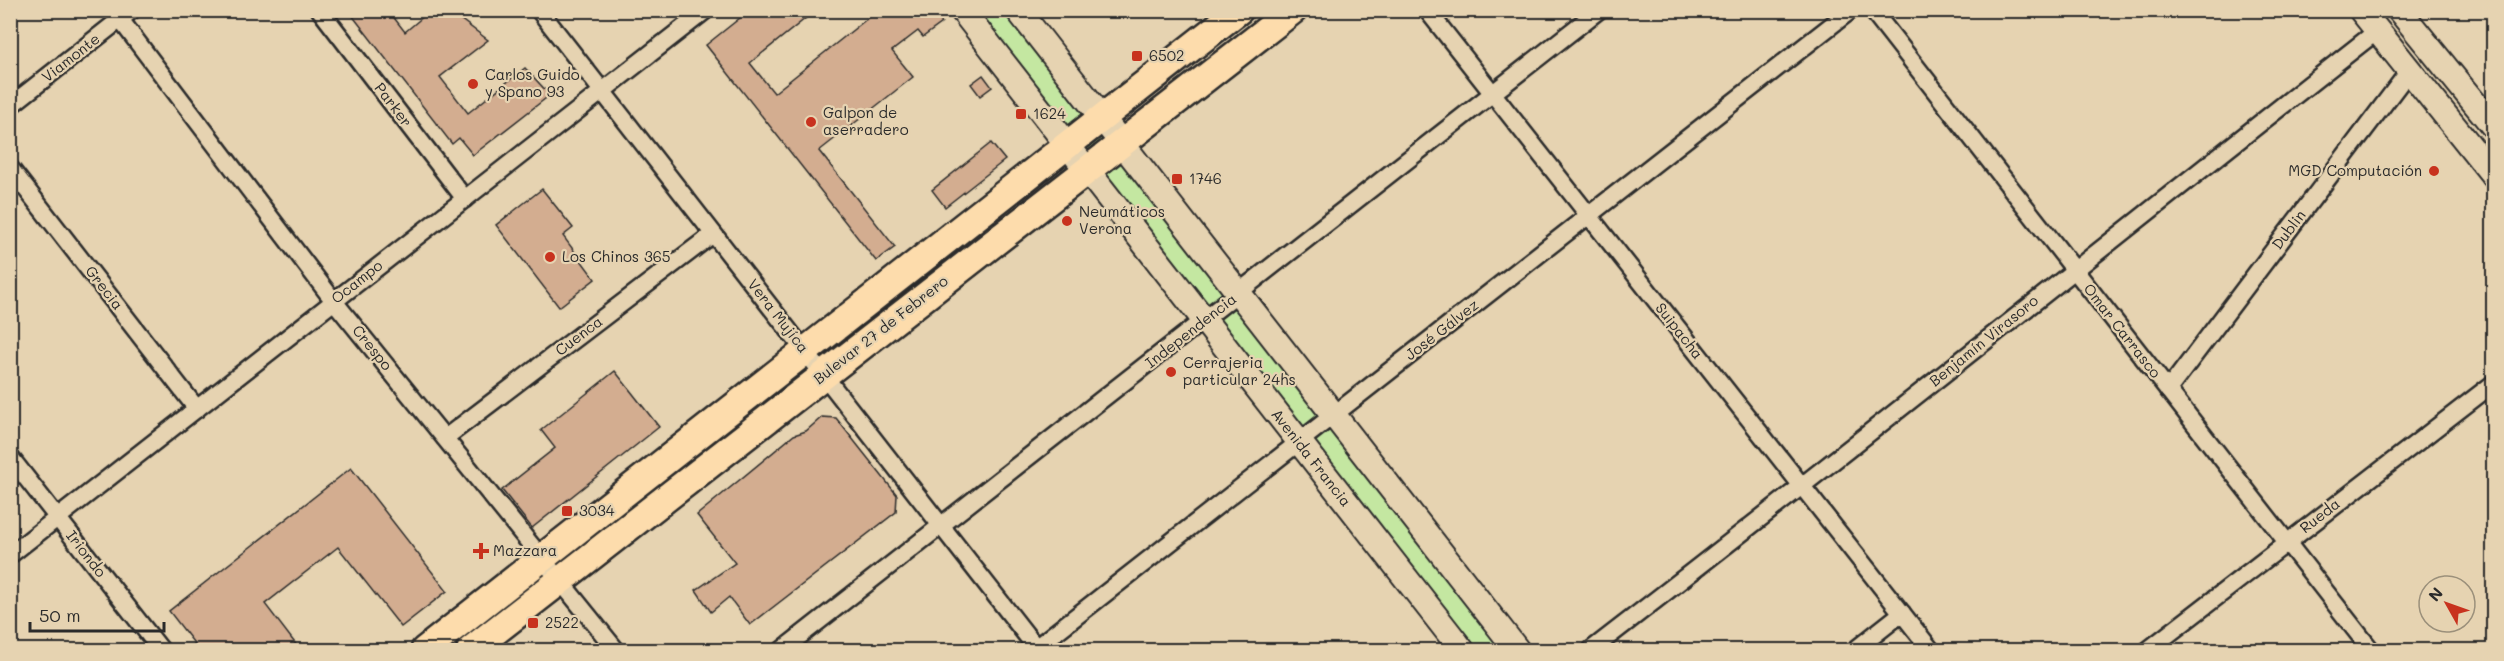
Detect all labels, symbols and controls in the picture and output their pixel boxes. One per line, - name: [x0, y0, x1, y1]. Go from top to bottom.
- street label: Viamonte: [37, 28, 104, 86]
- place label: 6502: [1149, 45, 1184, 65]
- marker: 6502: [1130, 49, 1144, 63]
- place label: Carlos Guido y Spano 93: [485, 64, 580, 101]
- marker: Carlos Guido y Spano 93: [466, 77, 480, 91]
- street label: Parker: [371, 78, 417, 131]
- place label: Galpon de aserradero: [823, 102, 909, 139]
- place label: 1624: [1033, 103, 1066, 123]
- marker: 1624: [1014, 107, 1028, 121]
- marker: Galpon de aserradero: [804, 115, 818, 129]
- place label: MGD Computación: [2288, 160, 2422, 180]
- marker: MGD Computación: [2427, 164, 2441, 178]
- place label: 1746: [1189, 168, 1222, 188]
- marker: 1746: [1170, 172, 1184, 186]
- place label: Neumáticos Verona: [1079, 201, 1165, 238]
- street label: Dublin: [2267, 206, 2310, 253]
- marker: Neumáticos Verona: [1060, 214, 1074, 228]
- place label: Los Chinos 365: [562, 246, 671, 266]
- marker: Los Chinos 365: [543, 250, 557, 264]
- street label: Ocampo: [327, 255, 386, 308]
- street label: Grecia: [81, 261, 128, 314]
- street label: Bulevar 27 de Febrero: [809, 270, 952, 388]
- street label: Vera Mujíca: [744, 274, 814, 356]
- street label: Omar Carrasco: [2080, 279, 2166, 382]
- street label: Independencia: [1141, 288, 1240, 372]
- street label: Benjamín Virasoro: [1925, 290, 2042, 390]
- street label: José Gálvez: [1400, 294, 1482, 364]
- street label: Suipacha: [1651, 298, 1708, 363]
- street label: Cuenca: [551, 311, 606, 360]
- street label: Crespo: [348, 320, 397, 374]
- place label: Cerrajeria particular 24hs: [1183, 352, 1296, 389]
- marker: Cerrajeria particular 24hs: [1164, 365, 1178, 379]
- street label: Avenida Francia: [1267, 404, 1356, 510]
- street label: Rueda: [2295, 493, 2344, 537]
- place label: 3034: [579, 500, 615, 520]
- marker: 3034: [560, 504, 574, 518]
- street label: Iriondo: [62, 526, 111, 581]
- place label: Mazzara: [493, 540, 557, 560]
- marker: Mazzara: [474, 544, 488, 558]
- north arrow: [2417, 574, 2477, 634]
- text: N: [2423, 583, 2447, 605]
- scale bar: [30, 595, 164, 633]
- text: 50 m: [39, 603, 81, 627]
- place label: 2522: [545, 612, 579, 632]
- marker: 2522: [526, 616, 540, 630]

